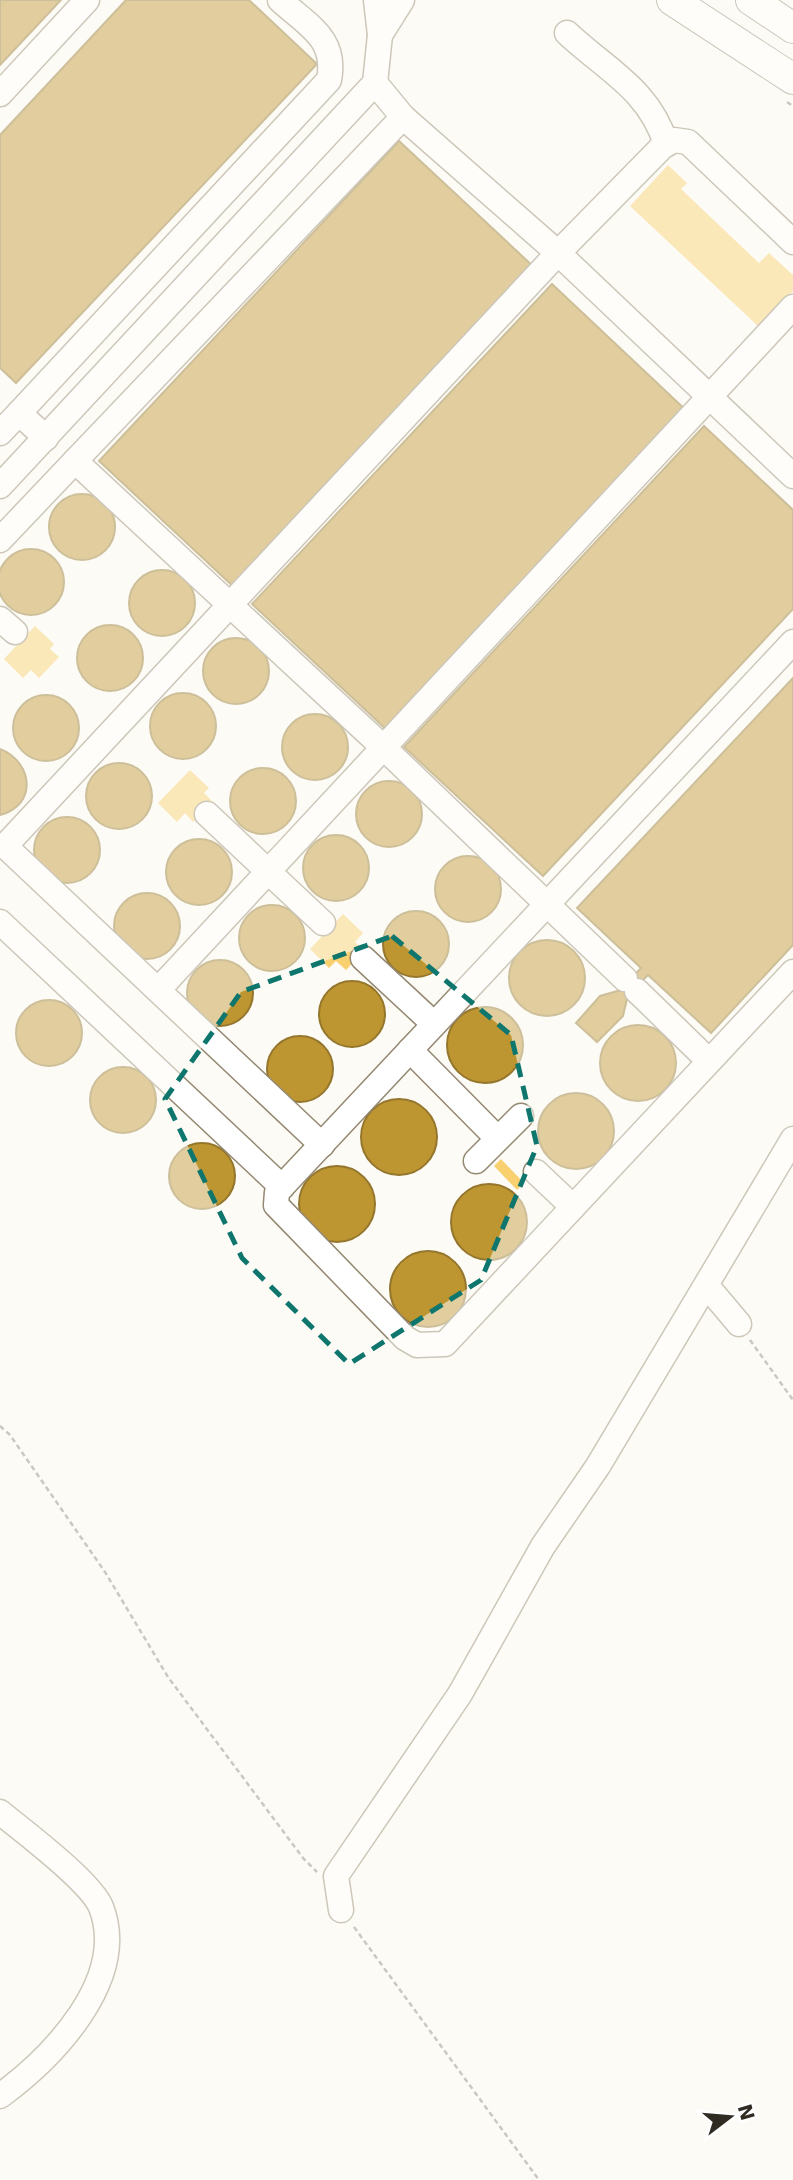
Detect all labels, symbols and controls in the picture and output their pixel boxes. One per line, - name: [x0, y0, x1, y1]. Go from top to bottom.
- north arrow: [695, 2082, 765, 2152]
- text: N: [734, 2102, 759, 2123]

